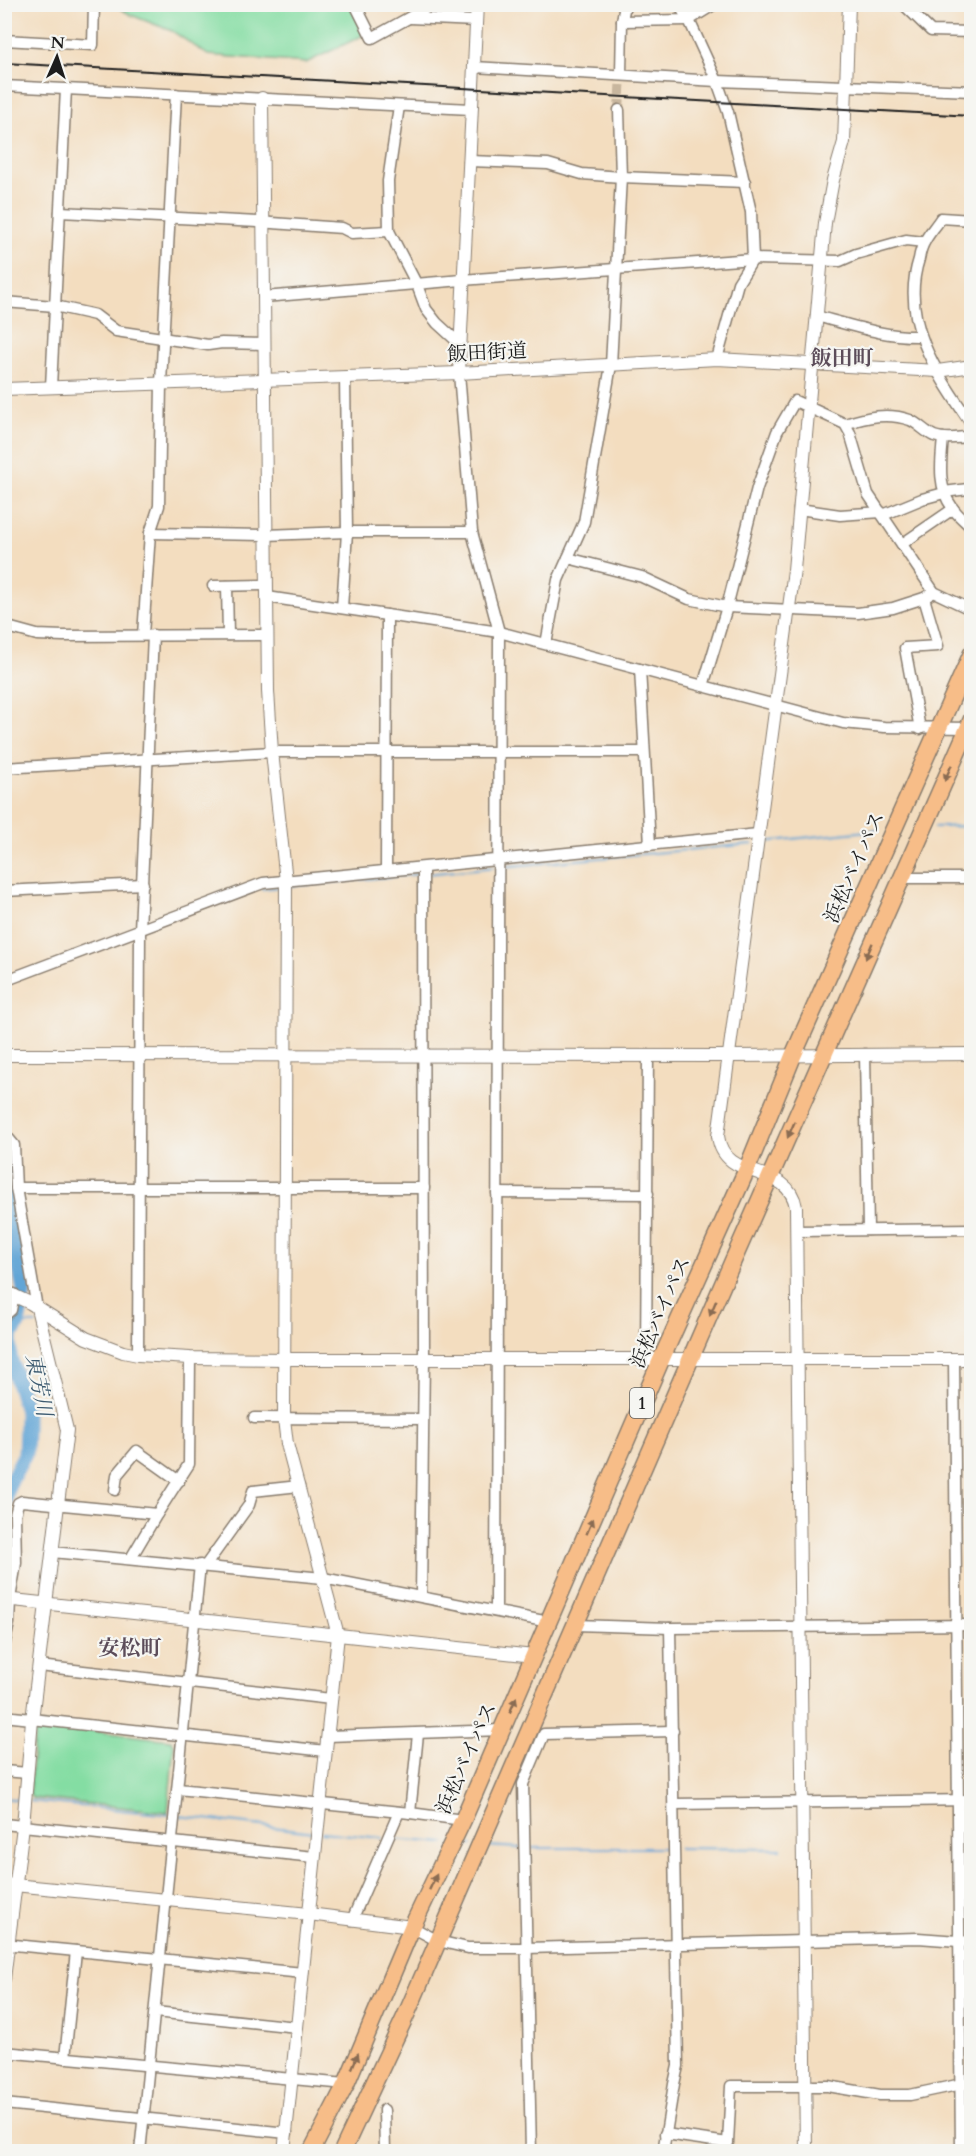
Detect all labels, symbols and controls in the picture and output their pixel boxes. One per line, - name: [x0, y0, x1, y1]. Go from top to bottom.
- north arrow: [27, 27, 87, 87]
- text: N: [50, 32, 65, 54]
- street label: 飯田街道: [446, 337, 528, 368]
- district label: 飯田町: [811, 344, 874, 373]
- one-way arrow: [943, 764, 953, 782]
- street label: 浜松バイパス: [818, 807, 891, 927]
- one-way arrow: [864, 942, 873, 960]
- one-way arrow: [786, 1121, 796, 1139]
- street label: 浜松バイパス: [624, 1252, 697, 1372]
- one-way arrow: [708, 1300, 718, 1318]
- water label: 東芳川: [18, 1351, 59, 1421]
- road number: 1: [630, 1388, 654, 1418]
- one-way arrow: [585, 1516, 595, 1534]
- district label: 安松町: [99, 1634, 162, 1663]
- one-way arrow: [508, 1695, 518, 1713]
- street label: 浜松バイパス: [430, 1698, 503, 1818]
- one-way arrow: [428, 1874, 437, 1891]
- one-way arrow: [351, 2052, 360, 2070]

